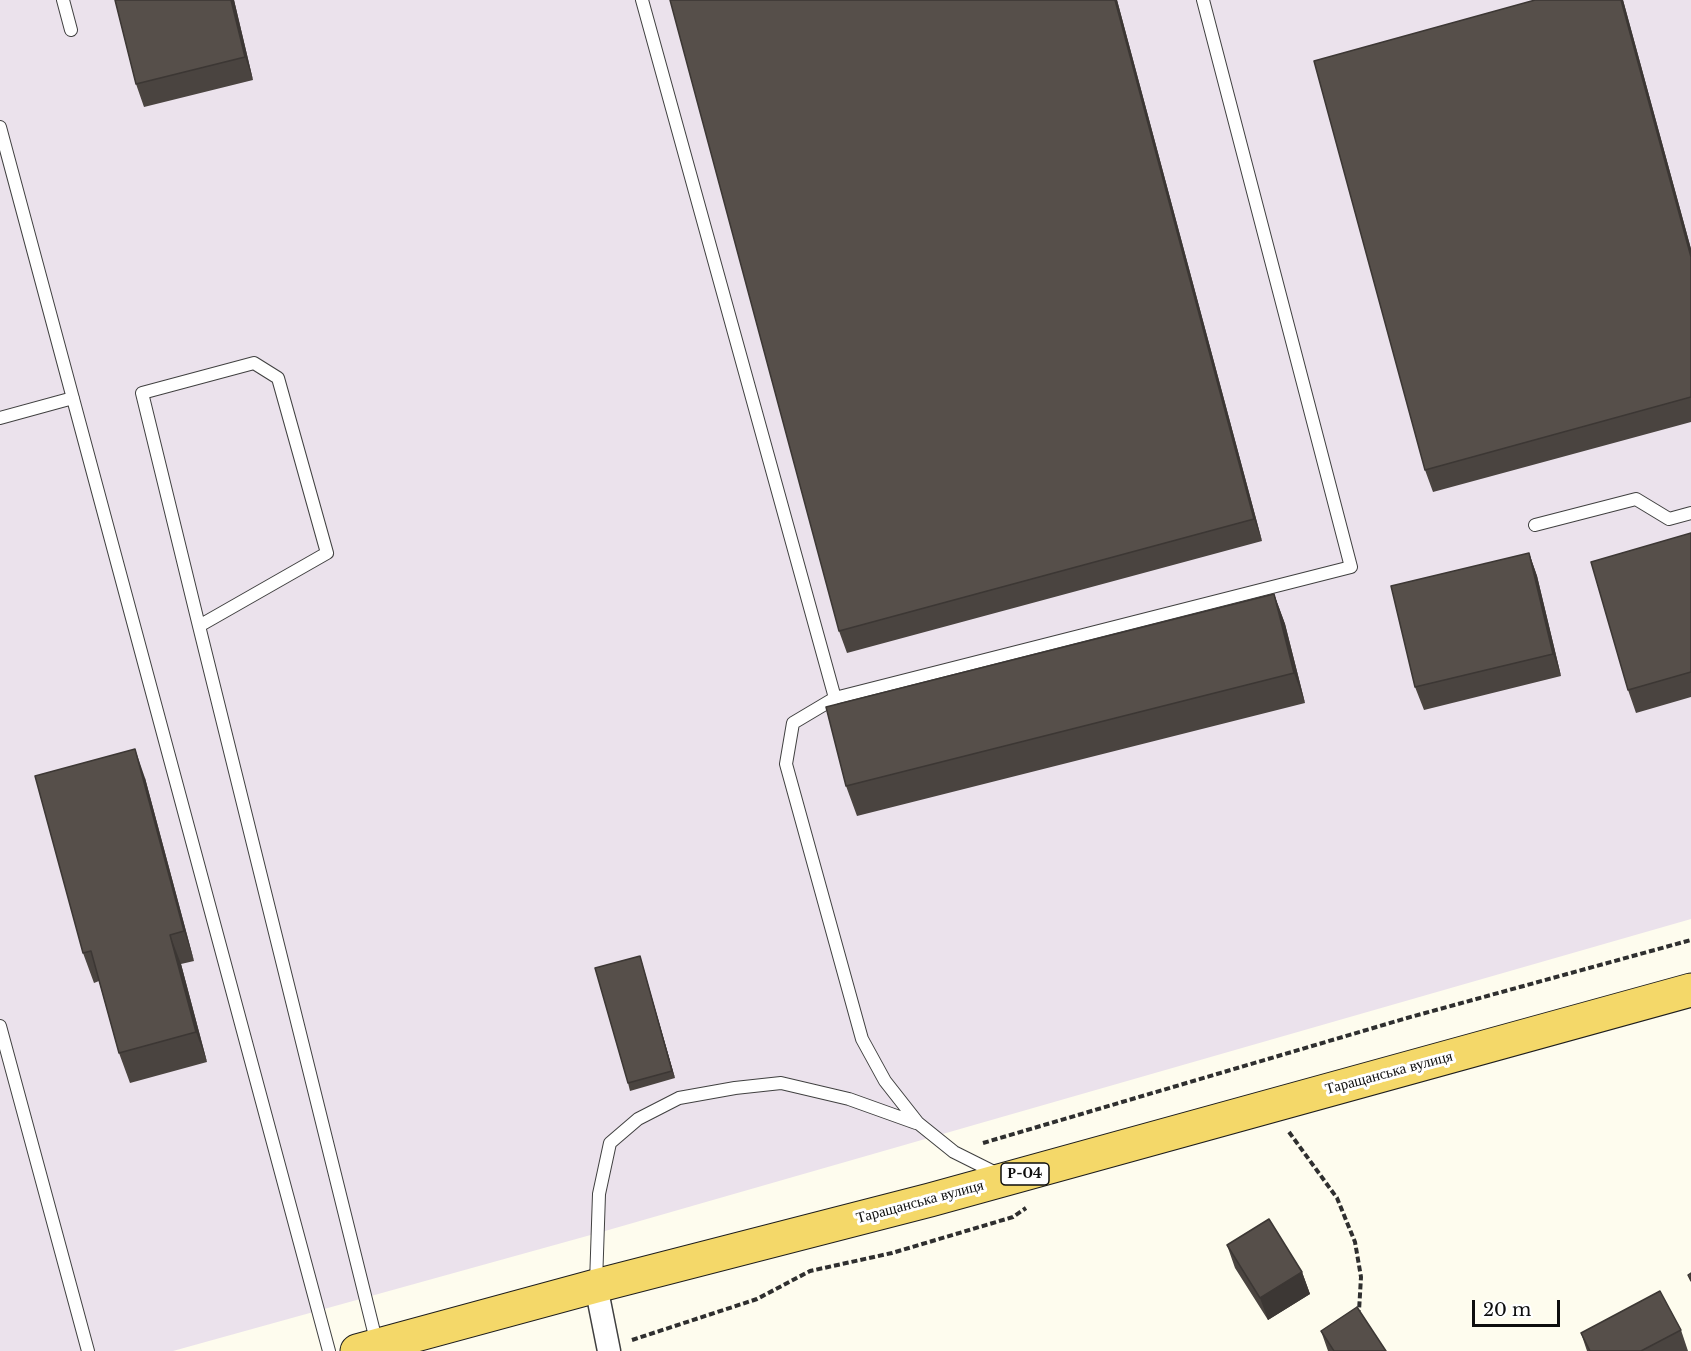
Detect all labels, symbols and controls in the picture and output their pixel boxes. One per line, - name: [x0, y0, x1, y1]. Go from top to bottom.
- street label: Таращанська вулиця: [1323, 1047, 1455, 1099]
- road number: Р-04: [1001, 1163, 1049, 1185]
- street label: Таращанська вулиця: [854, 1176, 986, 1228]
- scale bar: [1475, 1288, 1564, 1326]
- text: 20 m: [1483, 1299, 1531, 1321]

